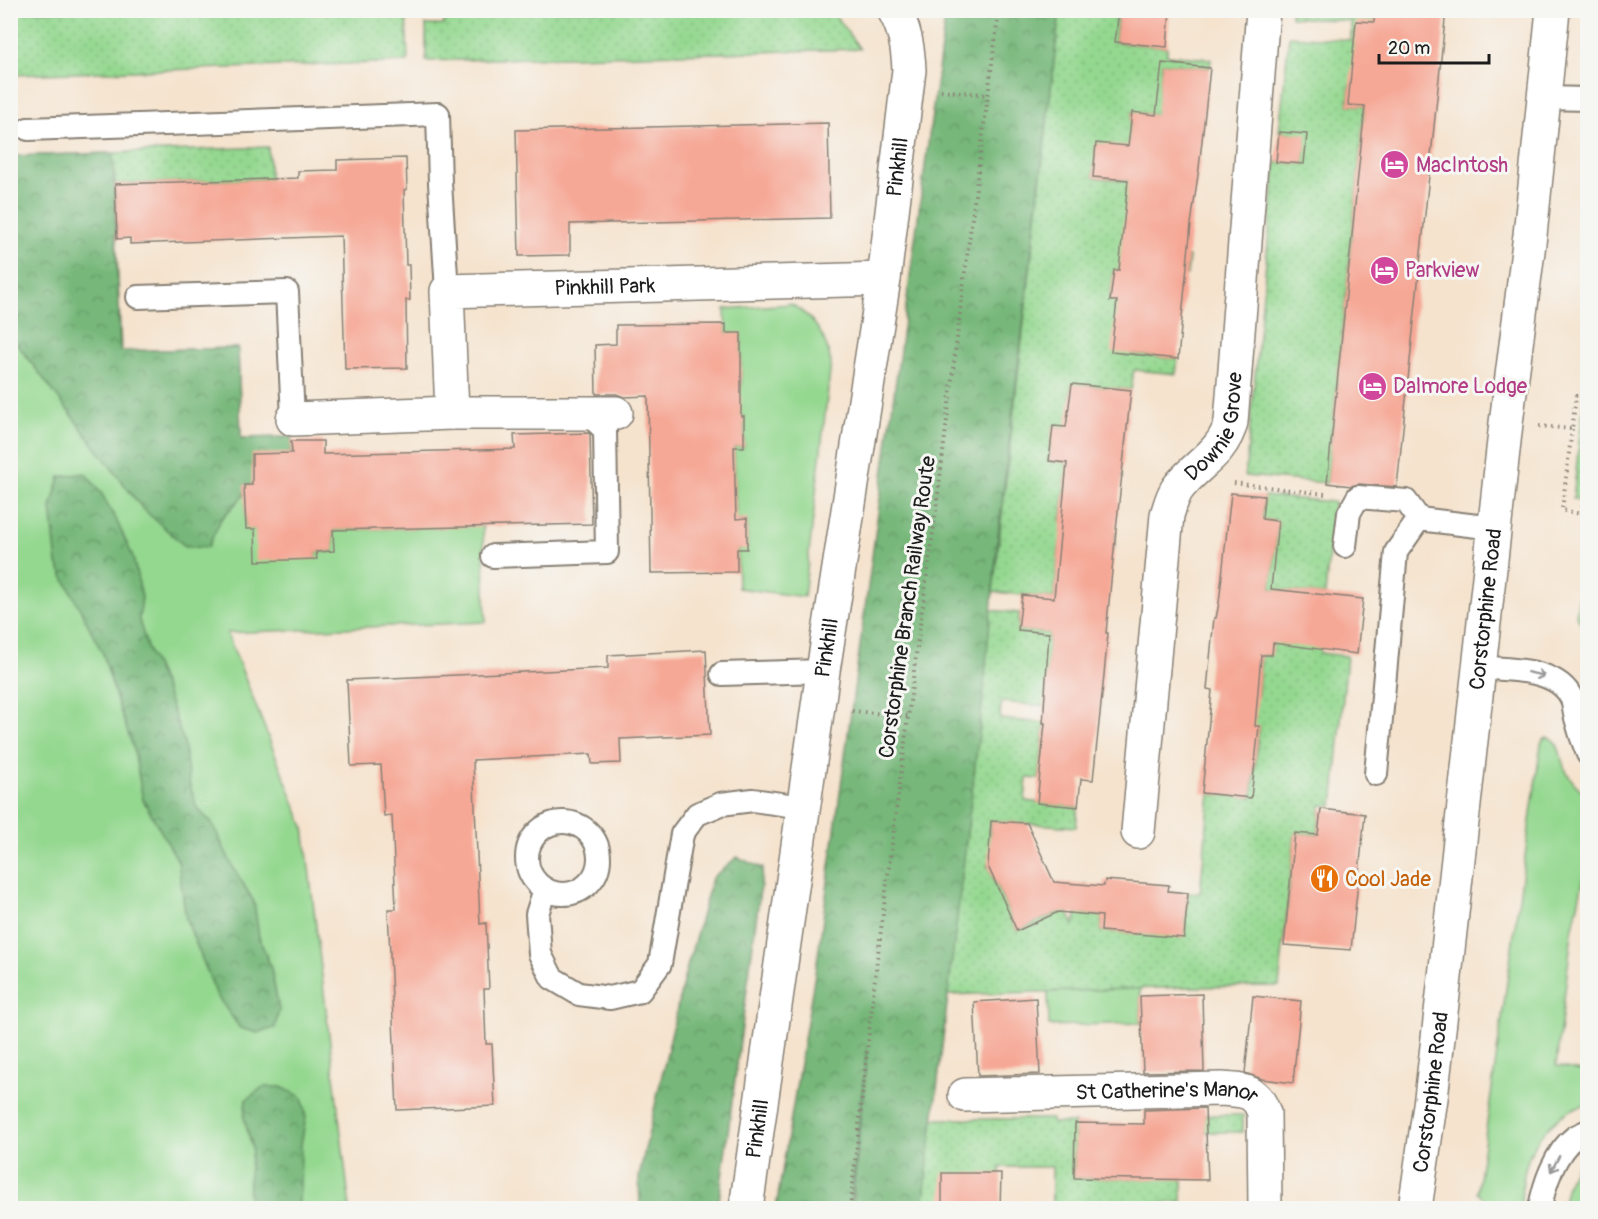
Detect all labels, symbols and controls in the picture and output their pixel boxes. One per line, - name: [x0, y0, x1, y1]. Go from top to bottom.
- scale bar: [1379, 27, 1488, 65]
- text: 20 m: [1388, 37, 1430, 60]
- street label: Pinkhill: [881, 136, 915, 198]
- hotel icon: MacIntosh: [1379, 149, 1411, 181]
- place label: MacIntosh: [1416, 152, 1508, 179]
- hotel icon: Parkview: [1368, 254, 1400, 286]
- place label: Parkview: [1405, 257, 1480, 284]
- street label: Pinkhill Park: [554, 272, 656, 302]
- street label: Downie Grove: [1179, 370, 1249, 487]
- hotel icon: Dalmore Lodge: [1356, 370, 1388, 402]
- place label: Dalmore Lodge: [1393, 373, 1528, 400]
- street label: Corstorphine Branch Railway Route: [873, 454, 942, 760]
- street label: Corstorphine Road: [1464, 527, 1508, 691]
- street label: Pinkhill: [809, 616, 845, 679]
- one-way arrow: [1526, 669, 1546, 680]
- restaurant icon: Cool Jade: [1308, 863, 1340, 895]
- place label: Cool Jade: [1345, 866, 1431, 893]
- street label: Corstorphine Road: [1407, 1010, 1455, 1175]
- street label: St Catherine's Manor: [1075, 1076, 1265, 1110]
- street label: Pinkhill: [740, 1097, 775, 1160]
- one-way arrow: [1549, 1154, 1560, 1172]

